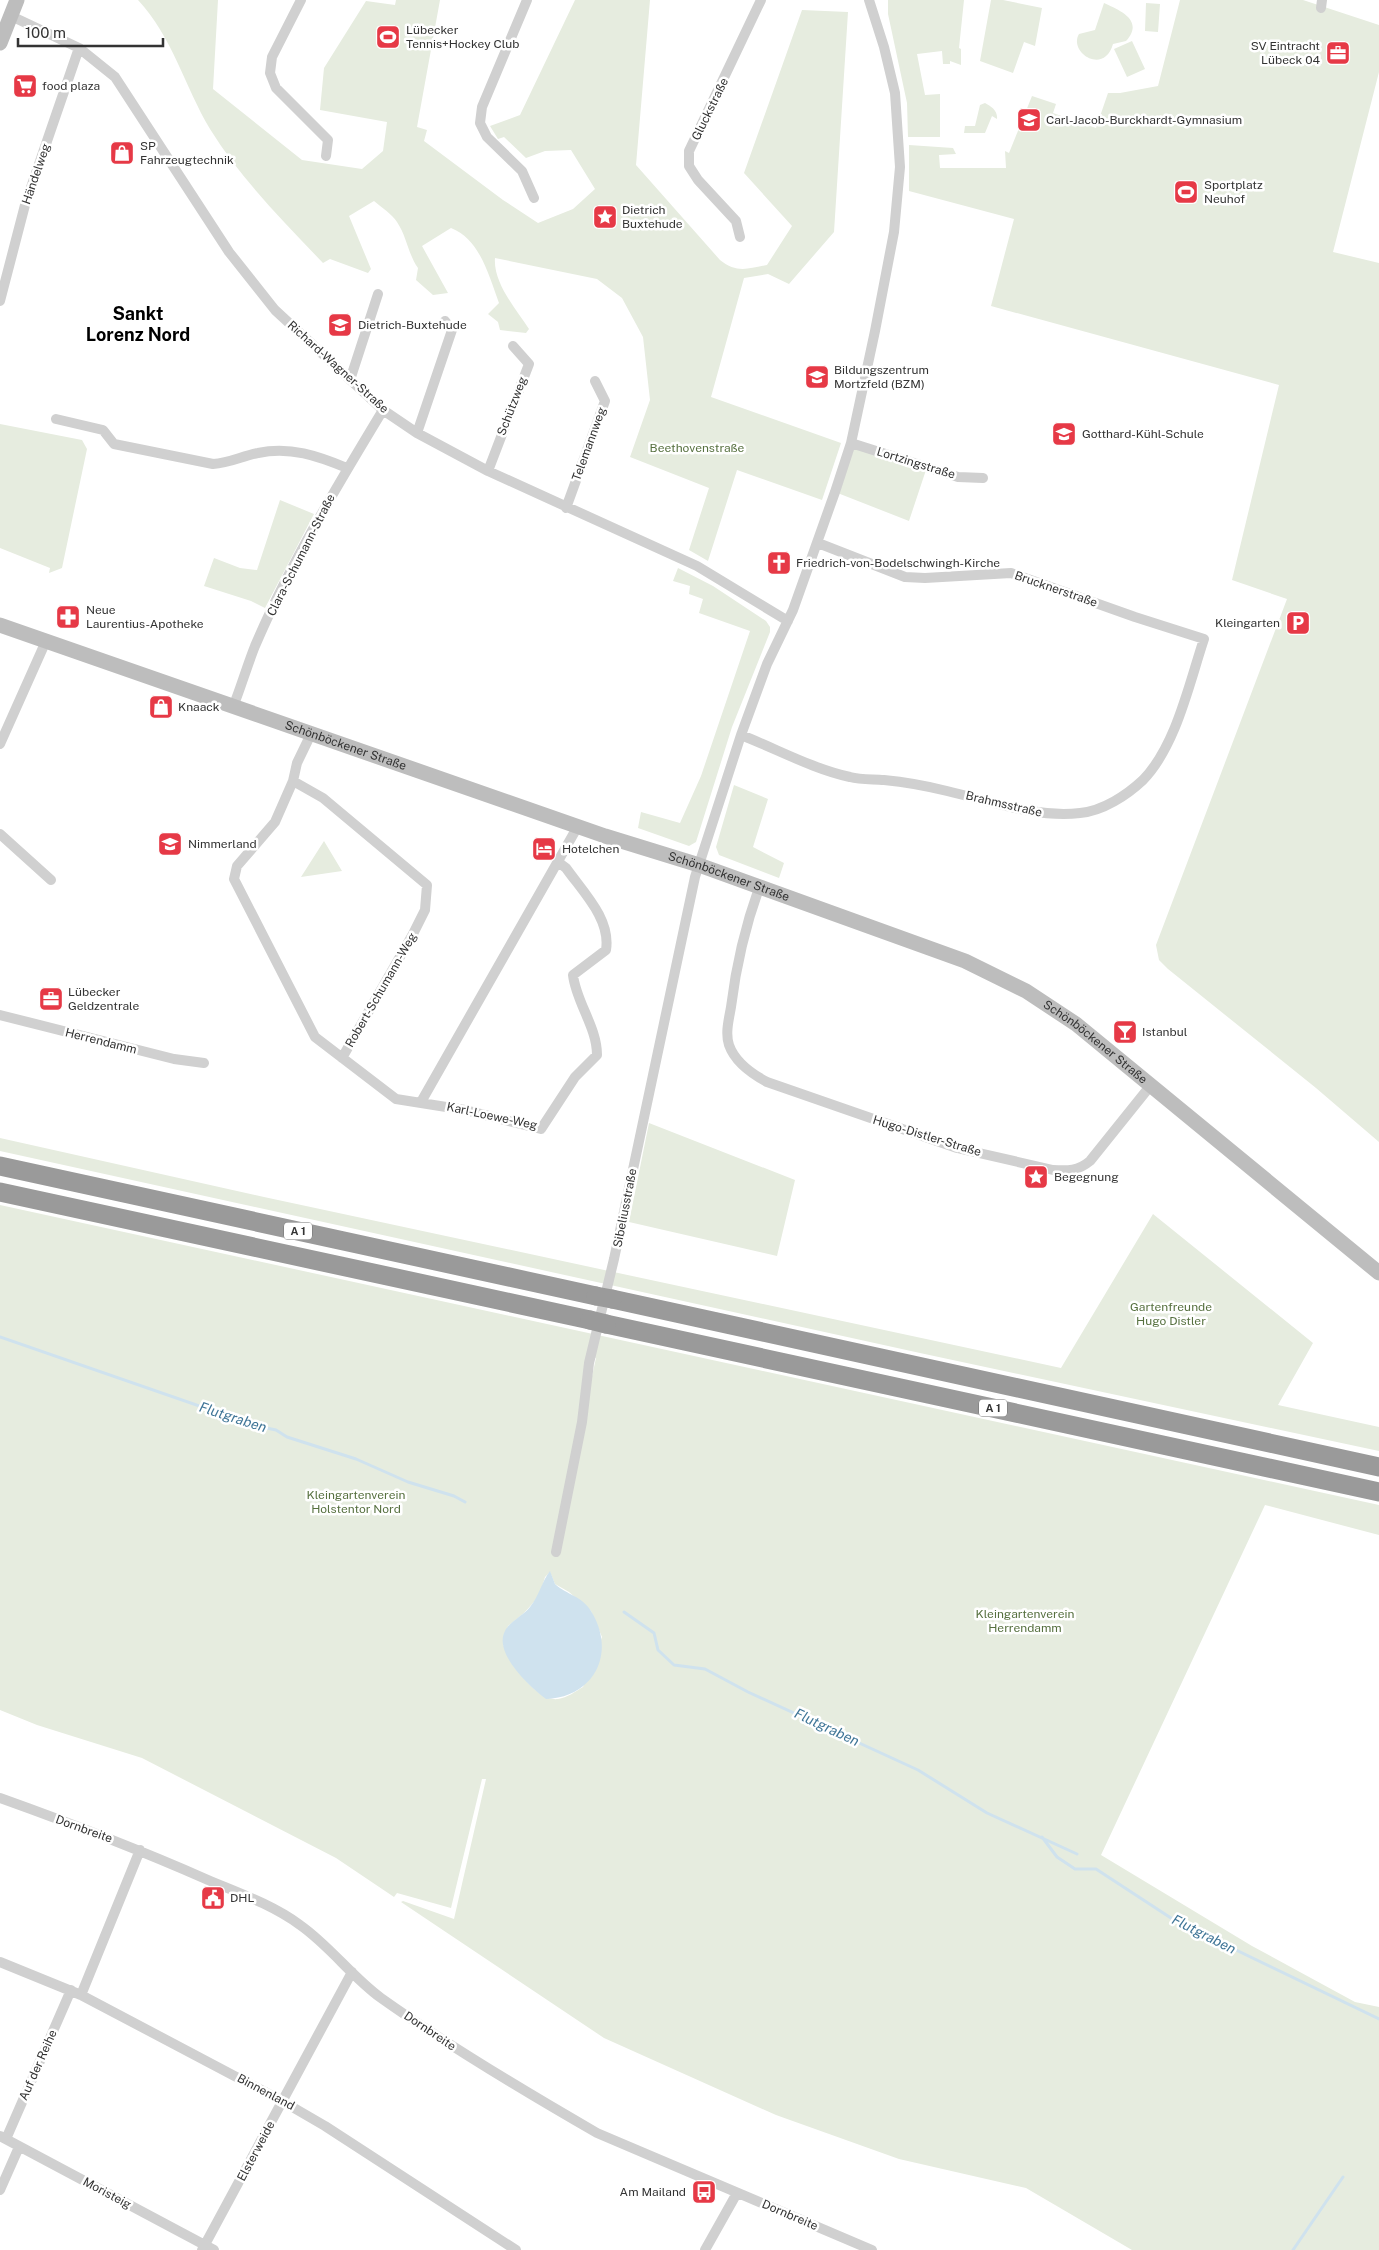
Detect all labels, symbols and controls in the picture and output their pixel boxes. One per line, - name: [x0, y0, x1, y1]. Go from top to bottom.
- scale bar: [18, 15, 162, 47]
- place label: Lübecker Tennis+Hockey Club: [406, 23, 519, 51]
- text: 100 m: [25, 24, 66, 41]
- sports icon: Lübecker Tennis+Hockey Club: [375, 24, 401, 50]
- place label: SV Eintracht Lübeck 04: [1251, 39, 1320, 67]
- office icon: SV Eintracht Lübeck 04: [1325, 40, 1351, 66]
- supermarket icon: food plaza: [12, 73, 38, 99]
- street label: Gluckstraße: [689, 75, 731, 143]
- place label: food plaza: [42, 79, 100, 93]
- school or university icon: Carl-Jacob-Burckhardt-Gymnasium: [1016, 107, 1042, 133]
- place label: Carl-Jacob-Burckhardt-Gymnasium: [1046, 113, 1242, 127]
- place label: SP Fahrzeugtechnik: [140, 139, 234, 167]
- shop icon: SP Fahrzeugtechnik: [109, 140, 135, 166]
- street label: Händelweg: [19, 142, 53, 206]
- place label: Sportplatz Neuhof: [1204, 178, 1263, 206]
- sports icon: Sportplatz Neuhof: [1173, 179, 1199, 205]
- place label: Dietrich Buxtehude: [622, 203, 683, 231]
- place icon: Dietrich Buxtehude: [592, 204, 618, 230]
- district label: Sankt Lorenz Nord: [86, 303, 190, 345]
- school or university icon: Dietrich-Buxtehude: [327, 312, 353, 338]
- street label: Richard-Wagner-Straße: [285, 318, 391, 416]
- place label: Dietrich-Buxtehude: [358, 318, 467, 332]
- place label: Bildungszentrum Mortzfeld (BZM): [834, 363, 929, 391]
- school or university icon: Bildungszentrum Mortzfeld (BZM): [804, 364, 830, 390]
- street label: Schützweg: [494, 374, 530, 438]
- street label: Telemannweg: [569, 405, 609, 483]
- school or university icon: Gotthard-Kühl-Schule: [1051, 421, 1077, 447]
- place label: Gotthard-Kühl-Schule: [1082, 427, 1204, 441]
- park label: Beethovenstraße: [650, 441, 745, 455]
- street label: Lortzingstraße: [875, 444, 957, 482]
- street label: Clara-Schumann-Straße: [264, 492, 338, 618]
- church icon: Friedrich-von-Bodelschwingh-Kirche: [766, 550, 792, 576]
- place label: Friedrich-von-Bodelschwingh-Kirche: [796, 556, 1000, 570]
- street label: Brucknerstraße: [1013, 568, 1100, 610]
- place label: Neue Laurentius-Apotheke: [86, 603, 204, 631]
- pharmacy icon: Neue Laurentius-Apotheke: [55, 604, 81, 630]
- parking icon: Kleingarten: [1285, 610, 1311, 636]
- place label: Kleingarten: [1215, 616, 1280, 630]
- shop icon: Knaack: [148, 694, 174, 720]
- place label: Knaack: [178, 700, 220, 714]
- street label: Schönböckener Straße: [283, 718, 408, 773]
- street label: Brahmsstraße: [964, 788, 1044, 820]
- school or university icon: Nimmerland: [157, 831, 183, 857]
- hotel icon: Hotelchen: [531, 836, 557, 862]
- place label: Nimmerland: [188, 837, 257, 851]
- place label: Hotelchen: [562, 842, 619, 856]
- street label: Schönböckener Straße: [666, 849, 792, 904]
- street label: Robert-Schumann-Weg: [342, 930, 420, 1050]
- place label: Lübecker Geldzentrale: [68, 985, 139, 1013]
- office icon: Lübecker Geldzentrale: [38, 986, 64, 1012]
- street label: Schönböckener Straße: [1041, 997, 1150, 1087]
- bar icon: Istanbul: [1112, 1019, 1138, 1045]
- street label: Herrendamm: [64, 1025, 138, 1057]
- place label: Istanbul: [1142, 1025, 1188, 1039]
- street label: Karl-Loewe-Weg: [445, 1100, 539, 1132]
- street label: Hugo-Distler-Straße: [871, 1113, 983, 1159]
- place icon: Begegnung: [1023, 1164, 1049, 1190]
- street label: Sibeliusstraße: [610, 1167, 640, 1249]
- place label: Begegnung: [1054, 1170, 1119, 1184]
- road number: A 1: [284, 1222, 312, 1240]
- park label: Gartenfreunde Hugo Distler: [1130, 1300, 1212, 1328]
- water label: Flutgraben: [197, 1399, 269, 1435]
- road number: A 1: [979, 1400, 1007, 1416]
- park label: Kleingartenverein Holstentor Nord: [307, 1488, 406, 1516]
- park label: Kleingartenverein Herrendamm: [976, 1607, 1075, 1635]
- water label: Flutgraben: [792, 1705, 862, 1749]
- street label: Dornbreite: [54, 1812, 115, 1846]
- public building icon: DHL: [200, 1885, 226, 1911]
- place label: DHL: [230, 1891, 255, 1905]
- water label: Flutgraben: [1169, 1911, 1239, 1957]
- street label: Dornbreite: [401, 2009, 459, 2054]
- street label: Auf der Reihe: [16, 2027, 60, 2103]
- street label: Binnenland: [235, 2071, 297, 2113]
- street label: Elsterweide: [234, 2118, 278, 2183]
- street label: Moristeig: [80, 2174, 134, 2212]
- bus stop icon: Am Mailand: [691, 2179, 717, 2205]
- place label: Am Mailand: [620, 2185, 686, 2199]
- street label: Dornbreite: [760, 2197, 820, 2233]

